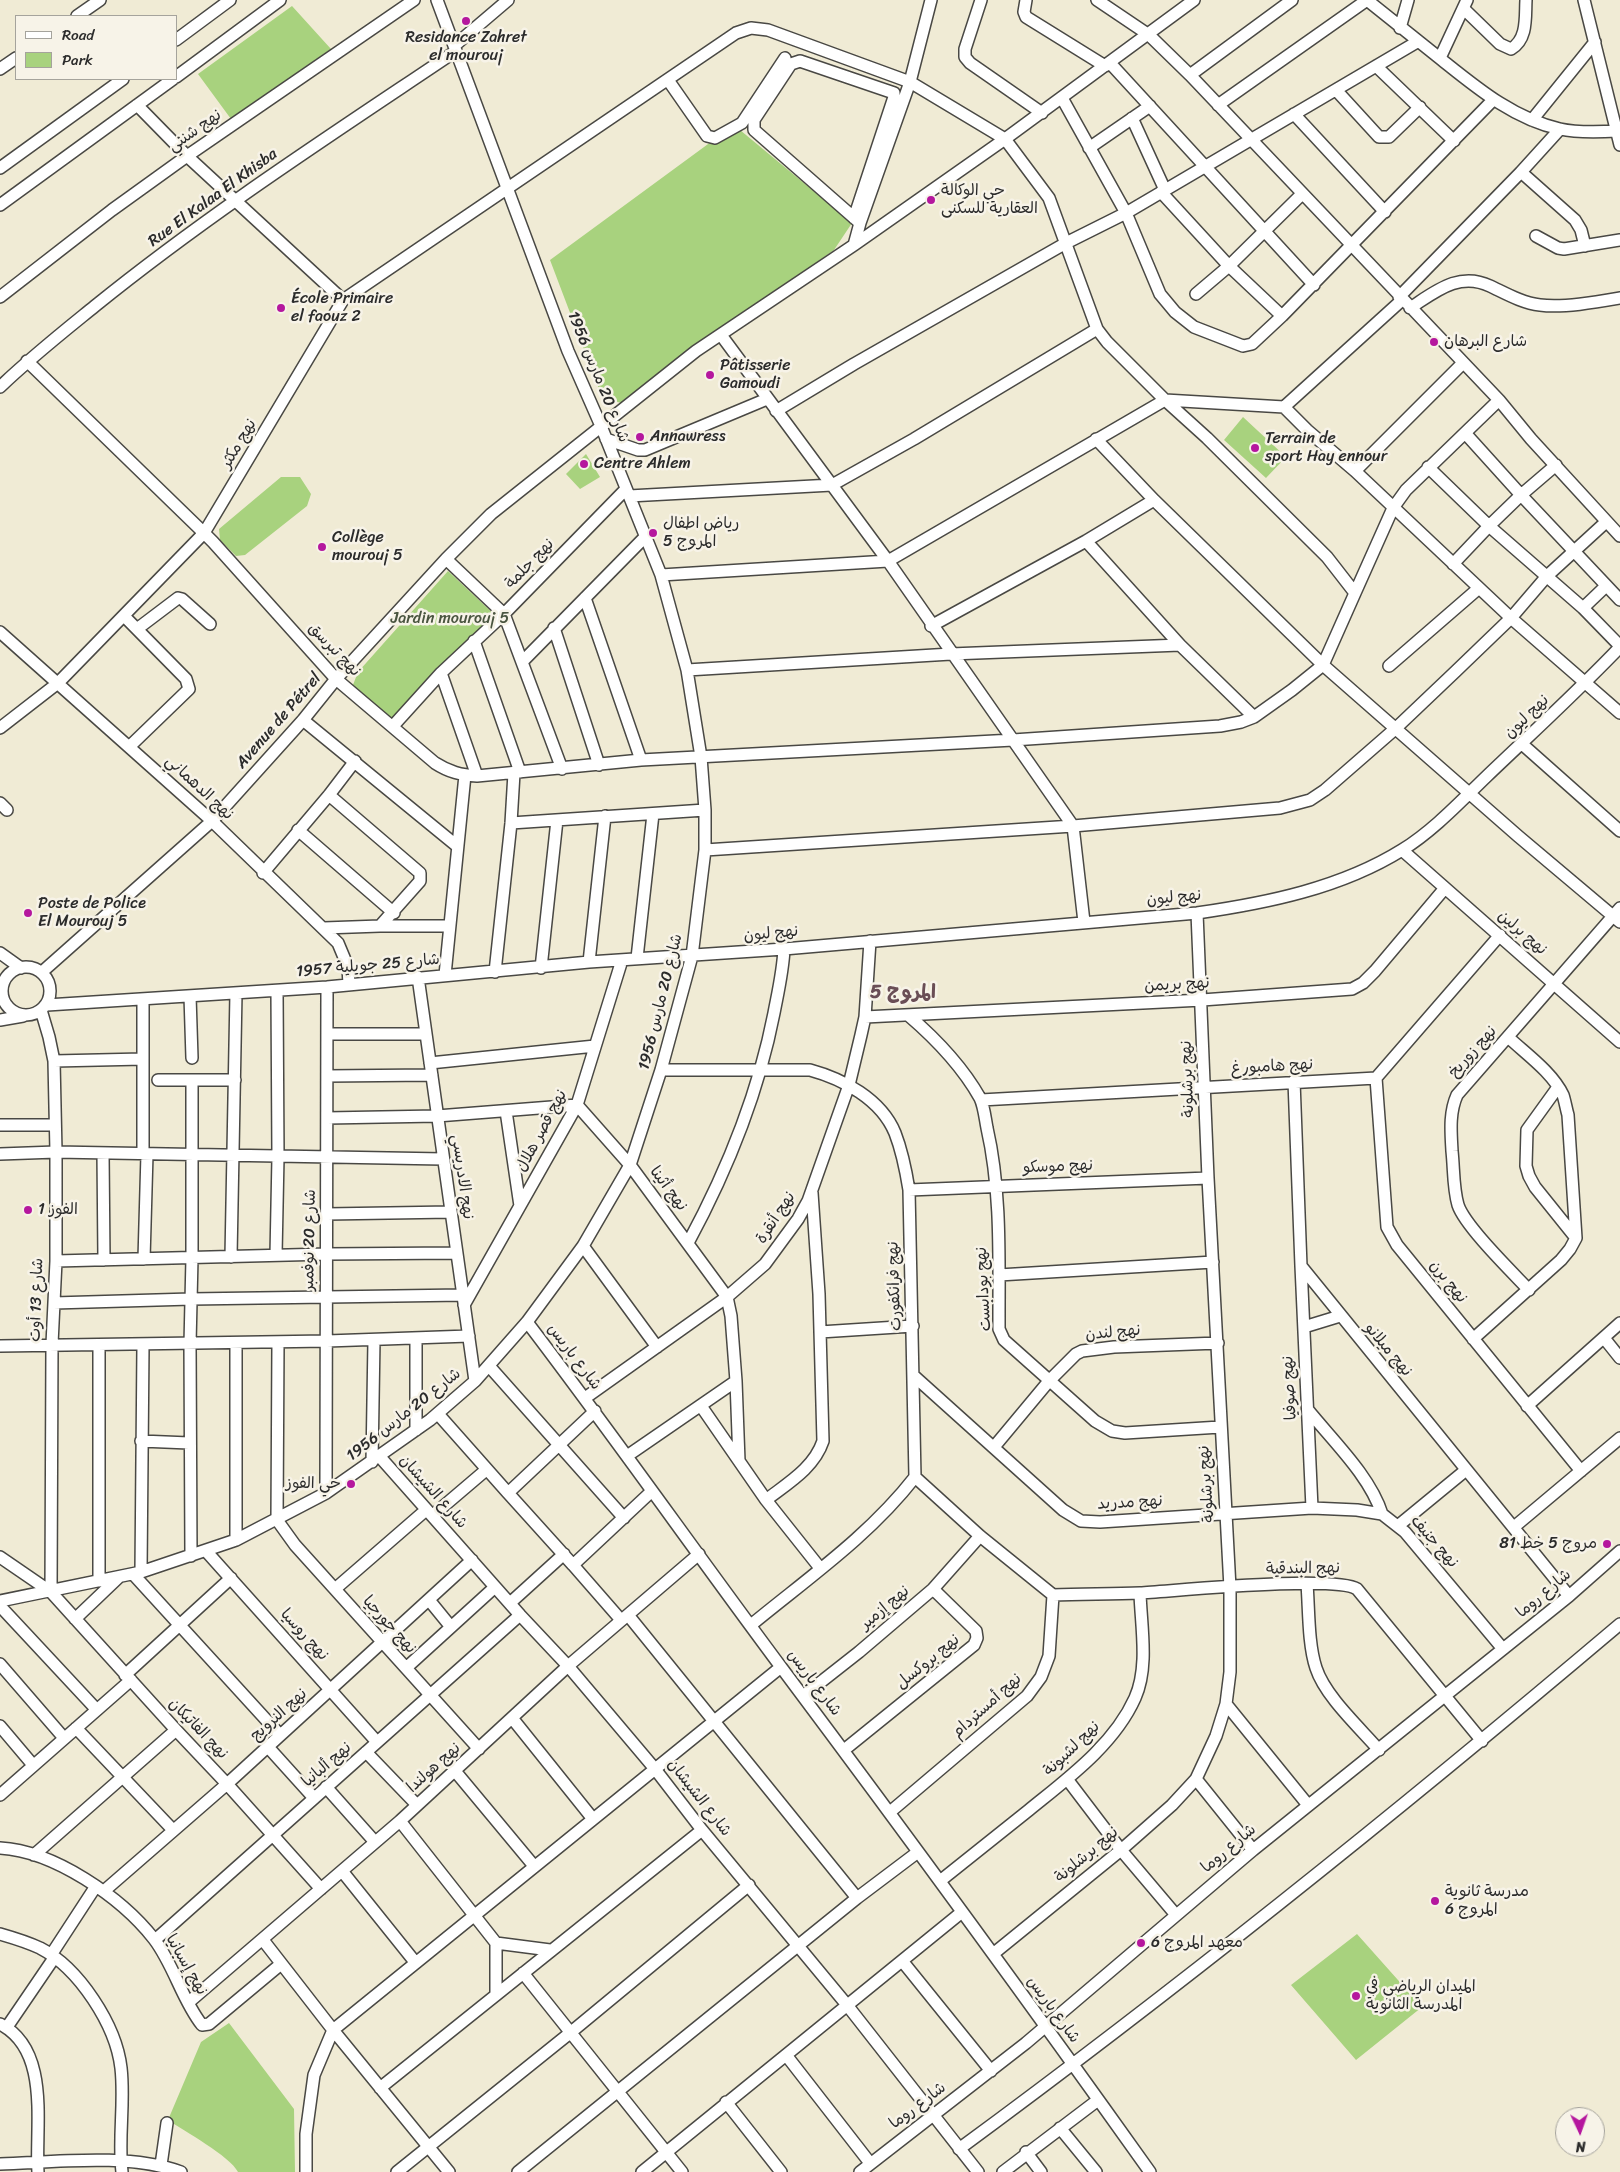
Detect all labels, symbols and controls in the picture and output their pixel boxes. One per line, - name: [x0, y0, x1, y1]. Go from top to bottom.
- legend: [15, 15, 178, 80]
- marker: Residance Zahret el mourouj: [460, 15, 472, 27]
- text: Road: [62, 22, 94, 48]
- place label: Residance Zahret el mourouj: [405, 28, 527, 66]
- text: Park: [62, 47, 93, 73]
- street label: نهج شنني: [164, 106, 226, 156]
- street label: Rue El Kalaa El Khisba: [145, 145, 281, 251]
- place label: حي الوكالة العقارية للسكنى: [941, 181, 1038, 219]
- marker: حي الوكالة العقارية للسكنى: [925, 194, 937, 206]
- place label: École Primaire el faouz 2: [291, 289, 393, 327]
- marker: École Primaire el faouz 2: [275, 302, 287, 314]
- street label: شارع 20 مارس 1956: [563, 309, 633, 445]
- place label: شارع البرهان: [1444, 332, 1527, 352]
- marker: شارع البرهان: [1428, 336, 1440, 348]
- place label: Pâtisserie Gamoudi: [720, 356, 790, 394]
- marker: Pâtisserie Gamoudi: [704, 369, 716, 381]
- street label: نهج مكثر: [217, 416, 261, 472]
- place label: Annawress: [650, 427, 726, 447]
- place label: Terrain de sport Hay ennour: [1265, 429, 1387, 467]
- marker: Annawress: [634, 431, 646, 443]
- marker: Terrain de sport Hay ennour: [1249, 442, 1261, 454]
- place label: Centre Ahlem: [594, 454, 691, 474]
- marker: Centre Ahlem: [578, 458, 590, 470]
- place label: رياض اطفال المروج 5: [663, 514, 739, 552]
- marker: رياض اطفال المروج 5: [647, 527, 659, 539]
- place label: Collège mourouj 5: [332, 528, 403, 566]
- street label: نهج جلمة: [501, 535, 559, 593]
- marker: Collège mourouj 5: [316, 541, 328, 553]
- park label: Jardin mourouj 5: [391, 609, 509, 629]
- street label: نهج تبرسق: [304, 619, 364, 681]
- street label: Avenue de Pétrel: [232, 669, 326, 773]
- street label: نهج ليون: [1501, 691, 1553, 743]
- street label: نهج الدهماني: [161, 752, 237, 824]
- street label: نهج ليون: [1146, 886, 1202, 910]
- place label: Poste de Police El Mourouj 5: [38, 894, 146, 932]
- street label: نهج برلين: [1493, 906, 1551, 960]
- marker: Poste de Police El Mourouj 5: [22, 907, 34, 919]
- street label: نهج ليون: [743, 922, 799, 946]
- street label: شارع 20 مارس 1956: [635, 932, 687, 1072]
- street label: شارع 25 جويلية 1957: [295, 950, 441, 982]
- street label: نهج بريمن: [1144, 974, 1210, 996]
- district label: المروج 5: [870, 982, 936, 1004]
- street label: نهج زوريخ: [1445, 1022, 1501, 1082]
- street label: نهج برشلونة: [1177, 1040, 1199, 1118]
- street label: نهج هامبورغ: [1230, 1055, 1314, 1079]
- street label: نهج قصر هلال: [512, 1087, 572, 1175]
- street label: نهج الادريسي: [447, 1133, 477, 1221]
- street label: نهج موسكو: [1023, 1156, 1093, 1178]
- street label: نهج أثينا: [645, 1163, 691, 1215]
- street label: نهج أنقرة: [752, 1188, 800, 1248]
- street label: شارع 20 نوفمبر: [300, 1189, 320, 1291]
- place label: الفوز 1: [38, 1200, 78, 1220]
- marker: الفوز 1: [22, 1204, 34, 1216]
- street label: نهج فرانكفورت: [884, 1241, 906, 1331]
- street label: نهج بودابست: [972, 1246, 996, 1332]
- street label: نهج برن: [1425, 1257, 1471, 1307]
- street label: شارع 13 أوت: [26, 1258, 48, 1342]
- street label: نهج ميلانو: [1360, 1319, 1416, 1381]
- street label: شارع باريس: [543, 1320, 605, 1394]
- street label: نهج لندن: [1085, 1321, 1141, 1345]
- street label: نهج صوفيا: [1279, 1355, 1301, 1421]
- street label: شارع 20 مارس 1956: [343, 1364, 465, 1466]
- street label: نهج برشلونة: [1195, 1445, 1219, 1523]
- street label: شارع الشيشان: [395, 1451, 471, 1533]
- place label: حي الفوز: [286, 1474, 341, 1494]
- marker: حي الفوز: [345, 1478, 357, 1490]
- street label: نهج مدريد: [1097, 1492, 1163, 1514]
- street label: نهج جنيف: [1406, 1512, 1462, 1572]
- place label: مروج 5 خط 81: [1499, 1534, 1597, 1554]
- marker: مروج 5 خط 81: [1601, 1538, 1613, 1550]
- street label: نهج البندقية: [1266, 1559, 1340, 1579]
- street label: شارع روما: [1513, 1565, 1575, 1623]
- street label: نهج إزمير: [856, 1582, 914, 1634]
- street label: نهج جورجيا: [358, 1592, 420, 1658]
- street label: نهج روسيا: [276, 1605, 332, 1665]
- street label: نهج بروكسل: [892, 1630, 964, 1694]
- street label: شارع باريس: [783, 1646, 845, 1720]
- street label: نهج أمستردام: [948, 1670, 1026, 1742]
- street label: نهج النرويج: [247, 1684, 311, 1746]
- street label: نهج الفاتيكان: [164, 1694, 232, 1764]
- street label: نهج لشبونة: [1040, 1717, 1104, 1781]
- street label: نهج ألبانيا: [298, 1738, 356, 1792]
- street label: نهج هولندا: [403, 1739, 465, 1797]
- street label: شارع الشيشان: [663, 1755, 735, 1841]
- street label: شارع روما: [1198, 1820, 1260, 1878]
- street label: نهج برشلونة: [1051, 1823, 1123, 1887]
- place label: مدرسة ثانوية المروج 6: [1445, 1882, 1529, 1920]
- marker: مدرسة ثانوية المروج 6: [1429, 1895, 1441, 1907]
- street label: نهج إسبانيا: [161, 1931, 211, 1999]
- place label: معهد المروج 6: [1151, 1933, 1243, 1953]
- marker: معهد المروج 6: [1135, 1937, 1147, 1949]
- street label: شارع باريس: [1022, 1973, 1084, 2047]
- place label: الميدان الرياضي في المدرسة الثانوية: [1366, 1977, 1476, 2015]
- marker: الميدان الرياضي في المدرسة الثانوية: [1350, 1990, 1362, 2002]
- street label: شارع روما: [886, 2079, 950, 2133]
- north arrow: [1555, 2107, 1605, 2157]
- text: N: [1575, 2134, 1586, 2159]

